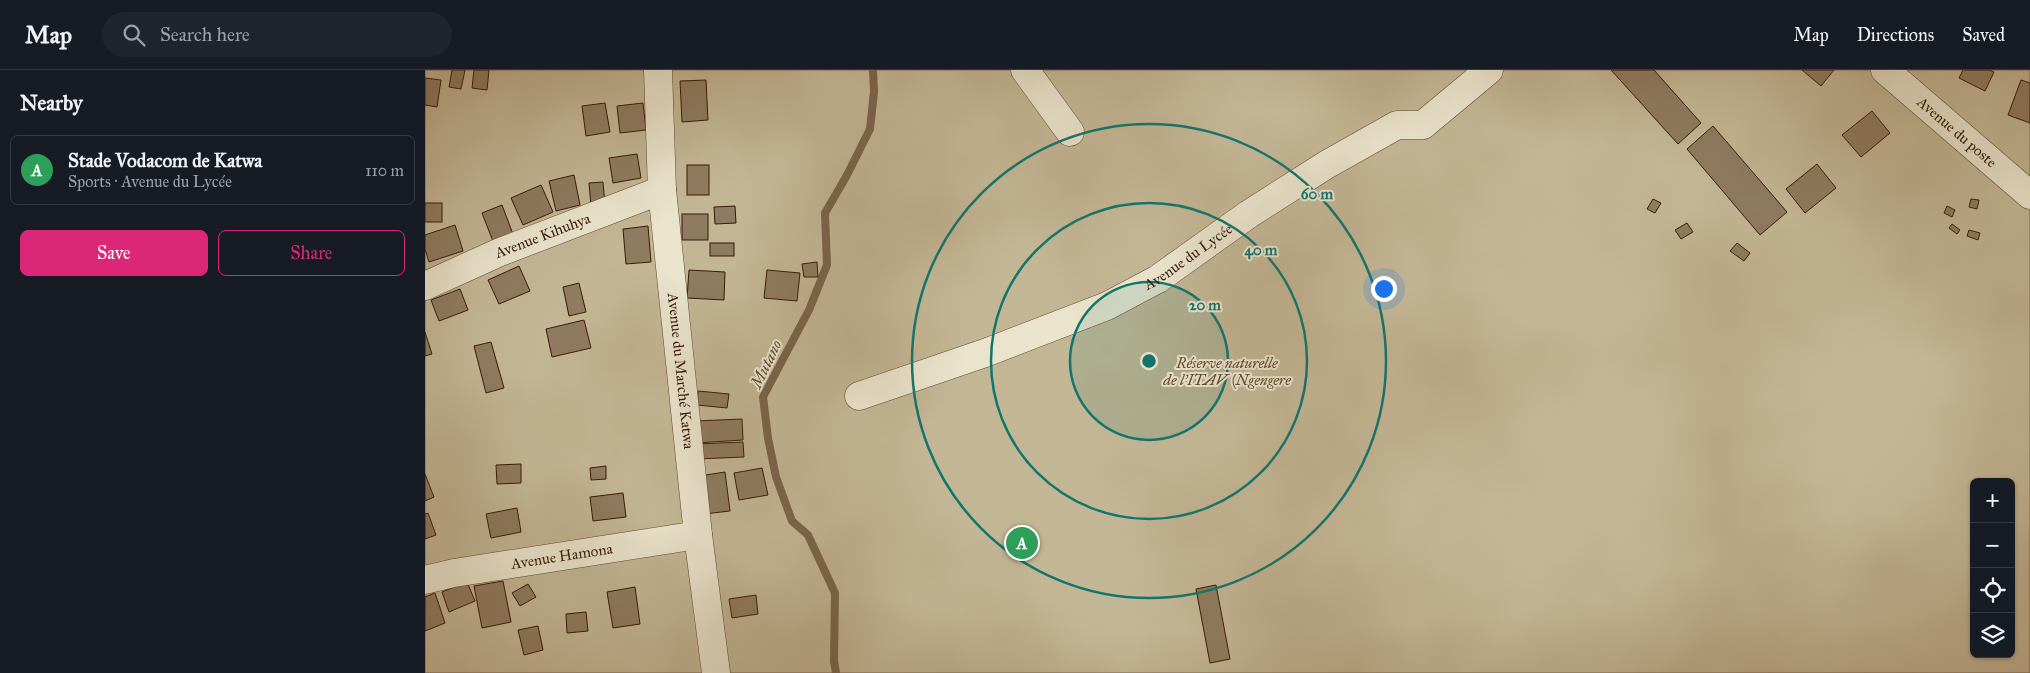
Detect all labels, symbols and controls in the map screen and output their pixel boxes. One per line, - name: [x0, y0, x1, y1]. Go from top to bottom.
- search box: [102, 12, 452, 57]
- text: Map: [25, 20, 72, 50]
- icon: search: [120, 21, 148, 49]
- text: Search here: [160, 23, 250, 46]
- text: Map: [1793, 24, 1829, 46]
- text: Directions: [1857, 24, 1934, 46]
- text: Saved: [1962, 24, 2005, 46]
- text: Nearby: [20, 90, 83, 116]
- street label: Avenue du poste: [1913, 92, 2000, 171]
- text: Stade Vodacom de Katwa: [68, 149, 262, 172]
- text: A: [32, 161, 42, 180]
- text: 110 m: [365, 161, 404, 180]
- text: Sports · Avenue du Lycée: [68, 172, 232, 191]
- text: 60 m: [1301, 185, 1334, 203]
- street label: Avenue Kihuhya: [491, 209, 594, 262]
- street label: Avenue du Lycée: [1140, 220, 1236, 294]
- button: Save: [20, 230, 208, 276]
- button: Share: [218, 230, 405, 276]
- text: 40 m: [1245, 241, 1278, 260]
- your location: [1371, 276, 1397, 302]
- street label: Avenue du Marché Katwa: [664, 291, 698, 451]
- text: 20 m: [1189, 296, 1221, 314]
- water label: Mutano: [745, 337, 786, 393]
- centre of rings: [1140, 352, 1158, 370]
- park label: Réserve naturelle de l'ITAV (Ngengere: [1162, 354, 1291, 389]
- map controls: [1970, 478, 2015, 658]
- button: +: [1970, 478, 2015, 523]
- button: −: [1970, 523, 2015, 568]
- pin: A: [1006, 524, 1038, 562]
- street label: Avenue Hamona: [509, 539, 614, 573]
- button: locate: [1970, 568, 2015, 613]
- button: layers: [1970, 613, 2015, 658]

